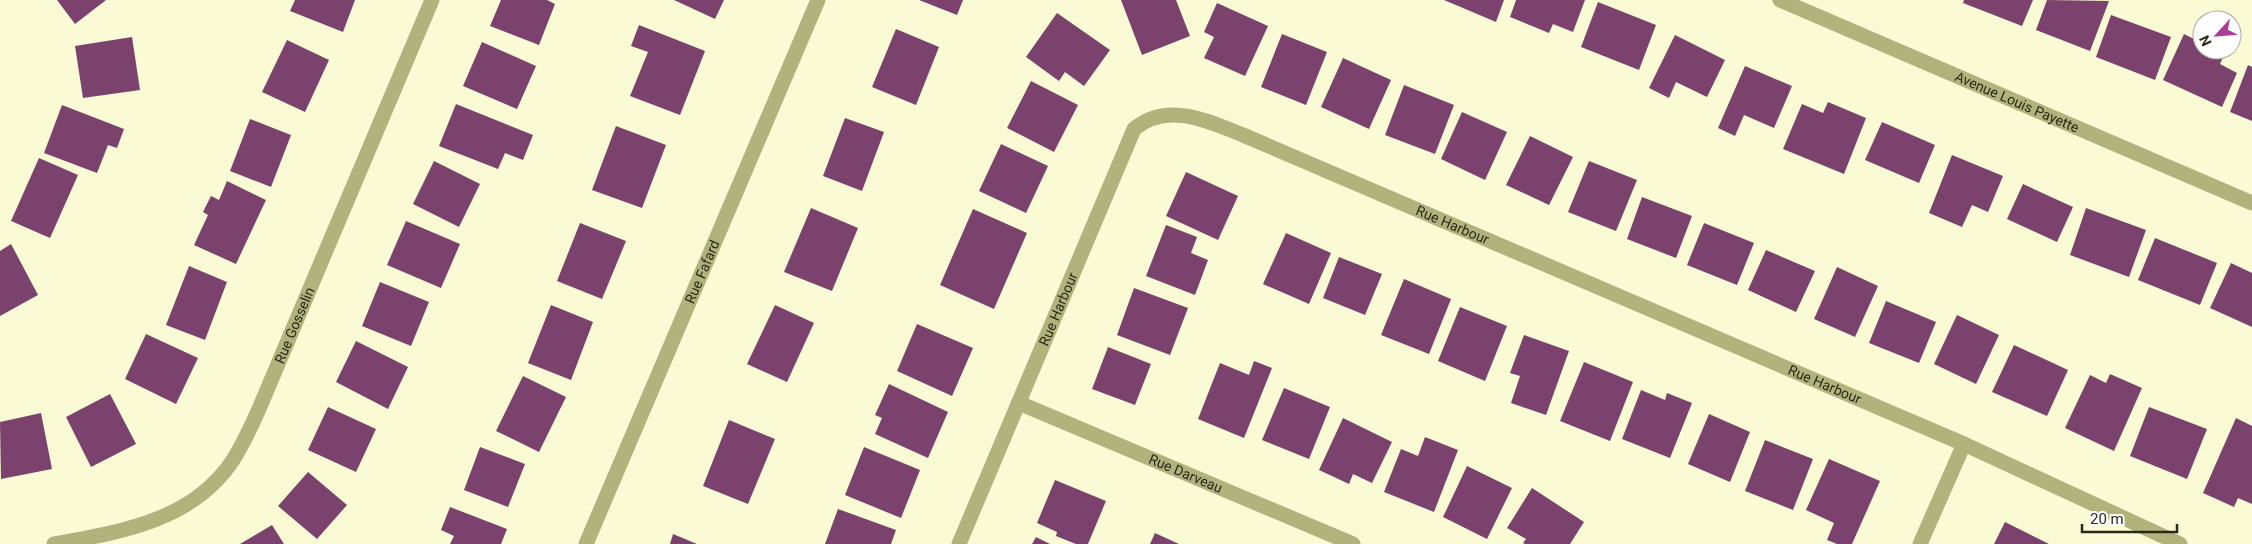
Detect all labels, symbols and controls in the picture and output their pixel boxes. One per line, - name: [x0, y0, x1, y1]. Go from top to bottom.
- north arrow: [2192, 10, 2242, 60]
- text: N: [2196, 33, 2215, 49]
- street label: Avenue Louis Payette: [1952, 68, 2082, 136]
- street label: Rue Harbour: [1414, 202, 1492, 248]
- street label: Rue Fafard: [682, 238, 723, 306]
- street label: Rue Harbour: [1036, 270, 1081, 348]
- street label: Rue Gosselin: [271, 285, 318, 366]
- street label: Rue Harbour: [1786, 362, 1864, 407]
- street label: Rue Darveau: [1147, 451, 1225, 496]
- scale bar: [2082, 502, 2177, 534]
- text: 20 m: [2090, 510, 2124, 528]

